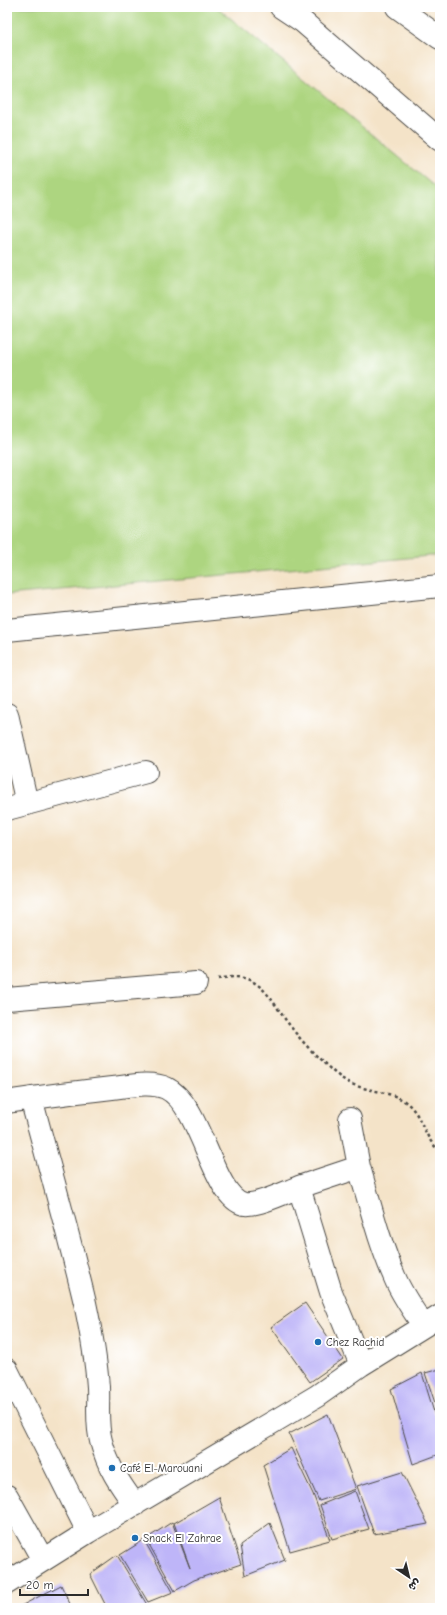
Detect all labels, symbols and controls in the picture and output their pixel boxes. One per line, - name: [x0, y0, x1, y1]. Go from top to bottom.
- place label: Chez Rachid: [326, 1336, 384, 1349]
- marker: Chez Rachid: [313, 1337, 323, 1347]
- place label: Café El-Marouani: [120, 1462, 203, 1475]
- marker: Café El-Marouani: [107, 1463, 117, 1473]
- place label: Snack El Zahrae: [143, 1532, 222, 1545]
- marker: Snack El Zahrae: [130, 1533, 140, 1543]
- north arrow: [389, 1557, 429, 1597]
- scale bar: [20, 1571, 88, 1597]
- text: ش: [406, 1576, 423, 1594]
- text: 20 m: [26, 1578, 54, 1592]

